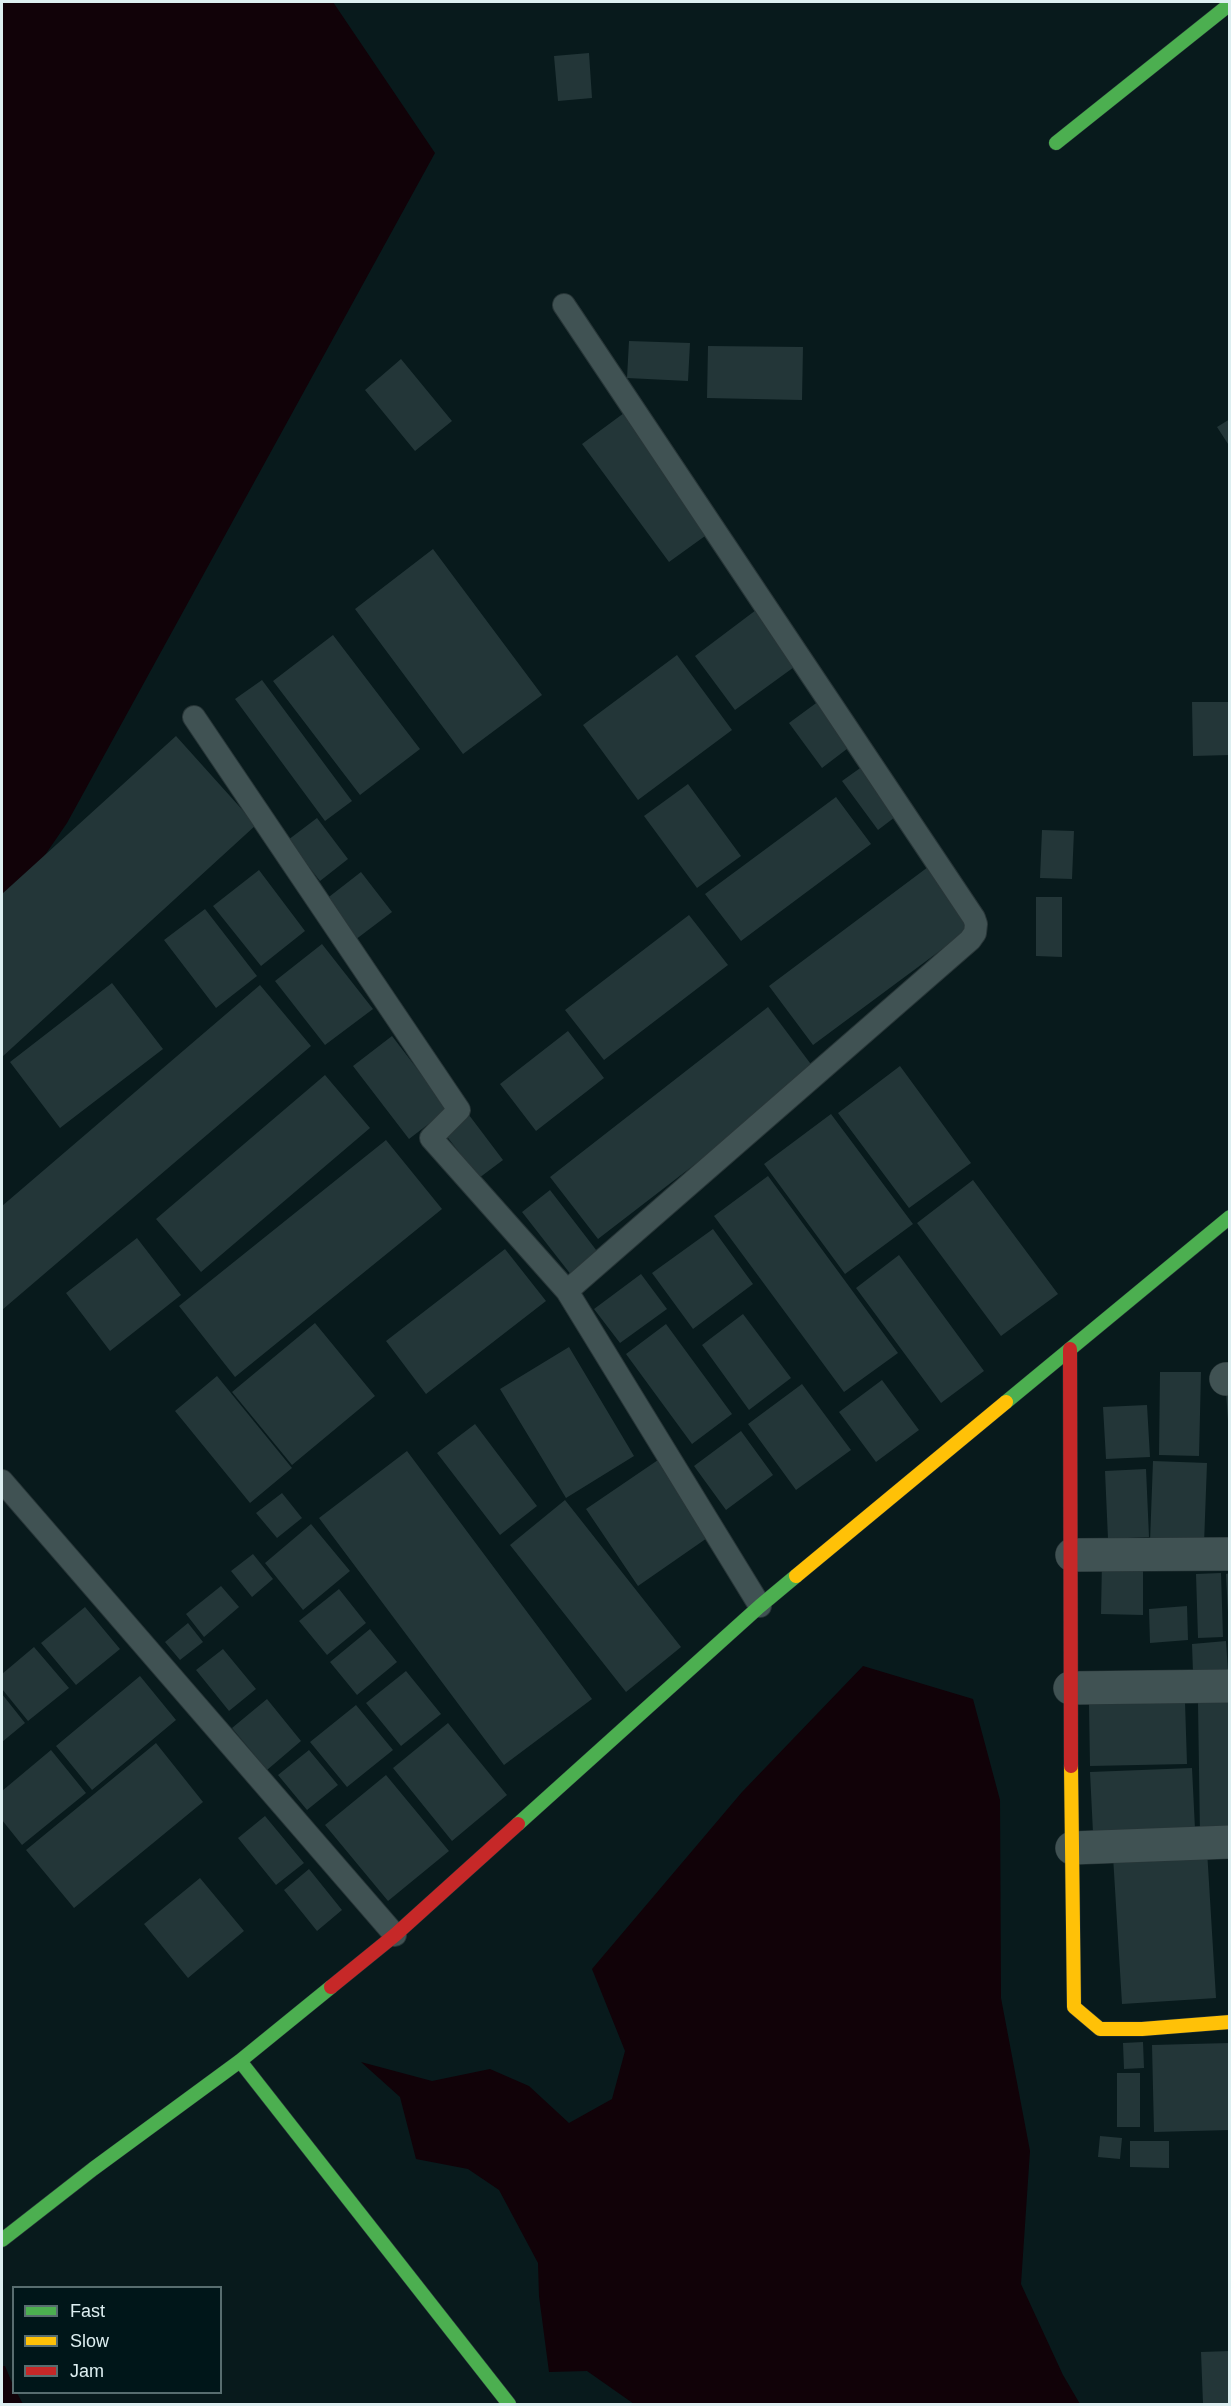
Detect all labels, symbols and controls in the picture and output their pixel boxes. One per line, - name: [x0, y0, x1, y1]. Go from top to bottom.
- legend: [12, 2286, 222, 2394]
- text: Fast: [70, 2301, 105, 2321]
- text: Slow: [70, 2331, 109, 2351]
- text: Jam: [70, 2361, 104, 2381]

